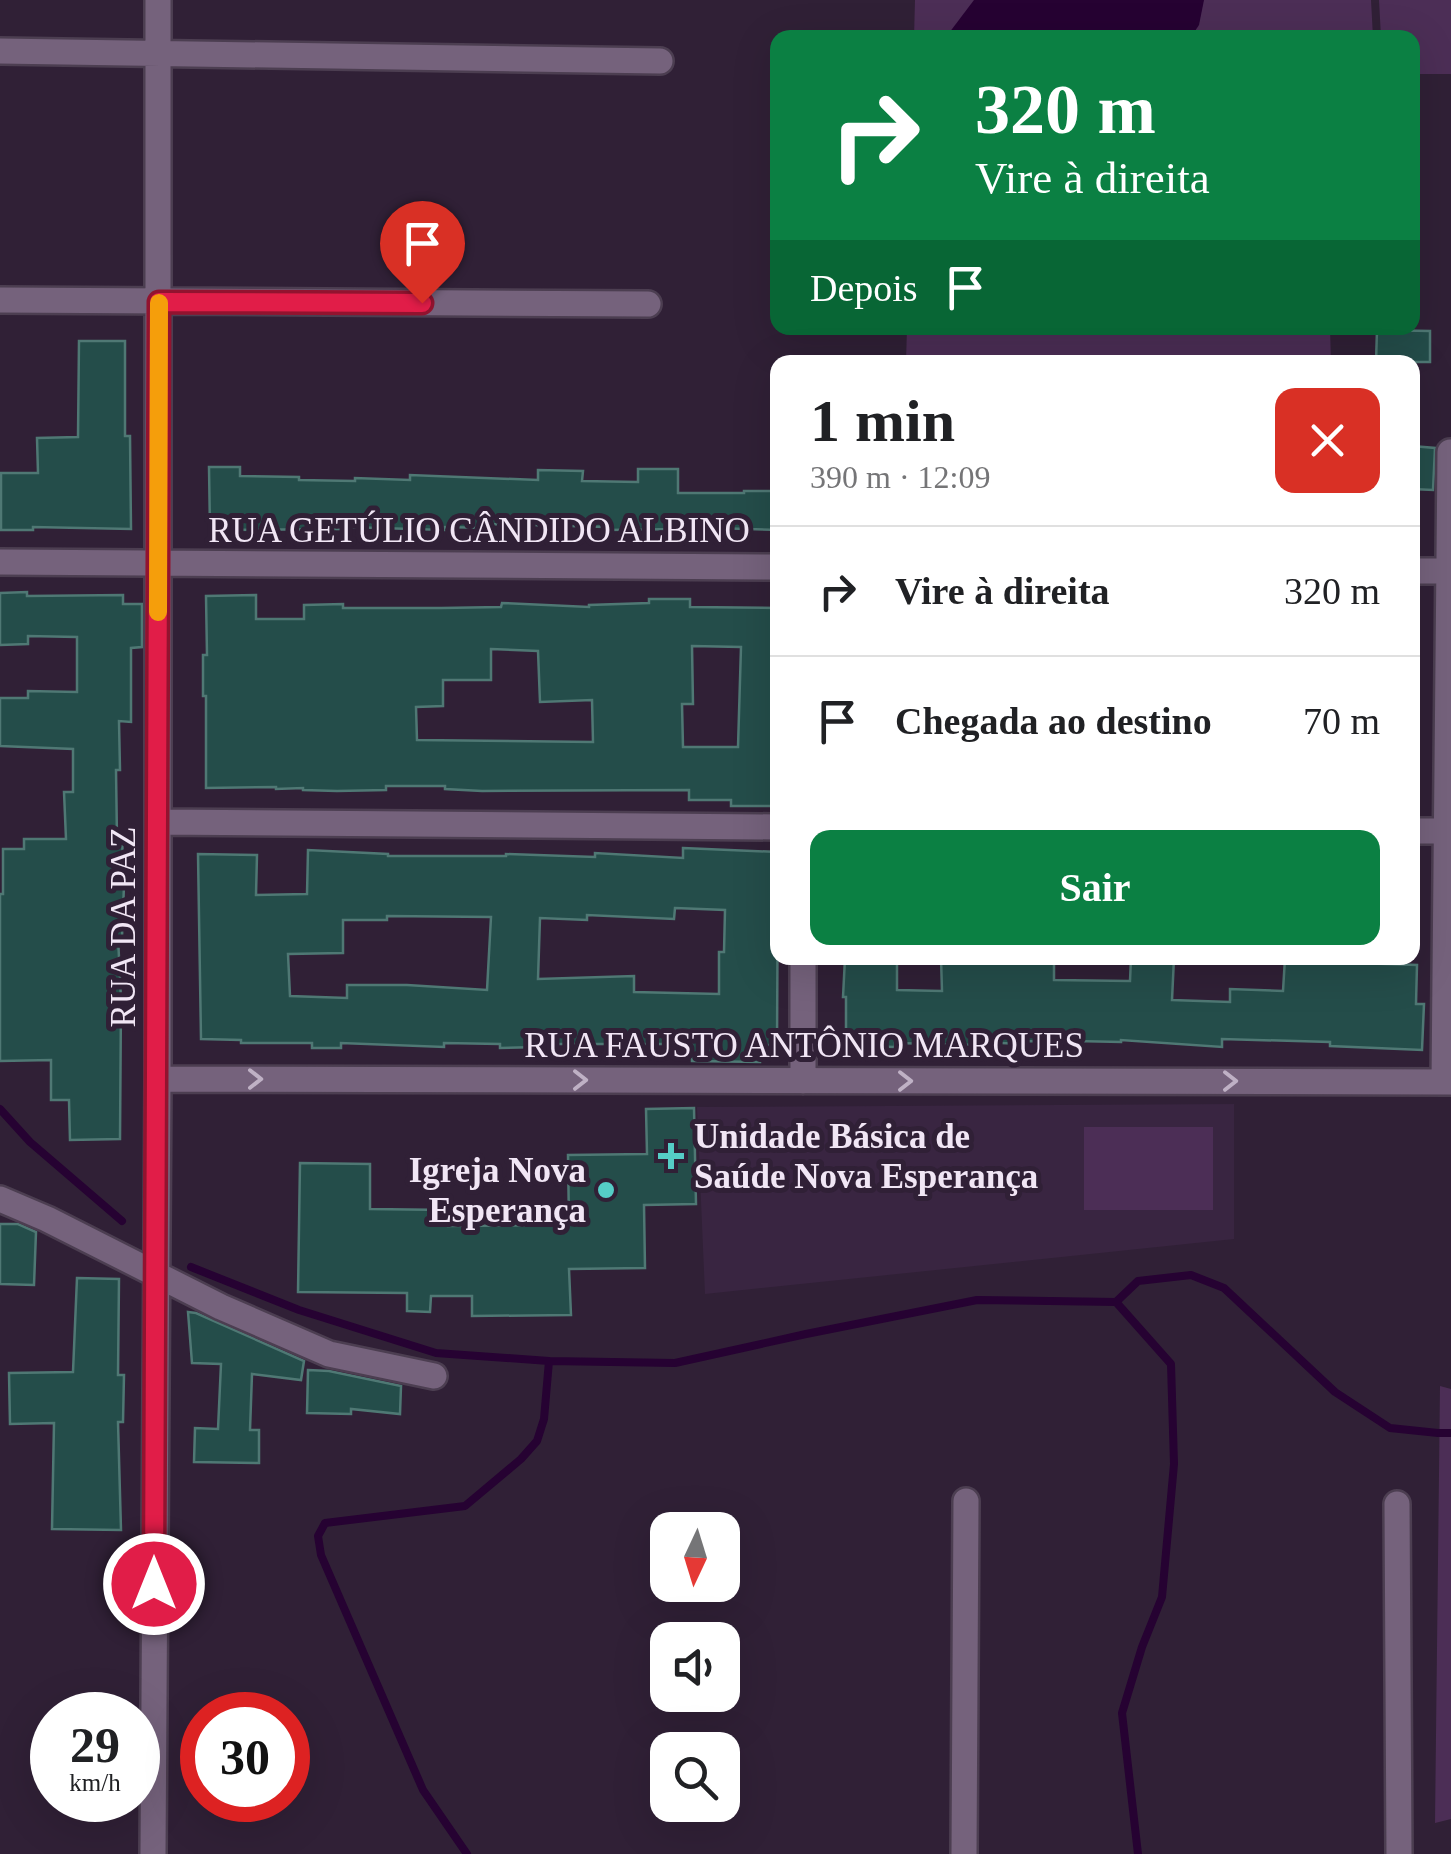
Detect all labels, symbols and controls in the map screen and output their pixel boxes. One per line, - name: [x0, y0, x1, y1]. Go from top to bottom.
- icon: right: [810, 70, 940, 200]
- text: 320 m: [975, 71, 1156, 148]
- text: Vire à direita: [975, 153, 1210, 203]
- pin: [380, 201, 465, 304]
- icon: arrive: [395, 216, 450, 271]
- icon: arrive: [938, 260, 993, 315]
- text: Depois: [810, 267, 918, 309]
- text: 1 min: [810, 388, 955, 454]
- button: close: [1275, 388, 1380, 493]
- text: 390 m · 12:09: [810, 459, 990, 495]
- street label: RUA GETÚLIO CÂNDIDO ALBINO: [208, 510, 750, 550]
- icon: right: [810, 564, 865, 619]
- text: Vire à direita: [895, 570, 1110, 612]
- text: 320 m: [1284, 570, 1380, 612]
- icon: arrive: [810, 694, 865, 749]
- text: Chegada ao destino: [895, 700, 1212, 742]
- text: 70 m: [1303, 700, 1380, 742]
- street label: RUA DA PAZ: [104, 827, 143, 1028]
- button: Sair: [810, 830, 1380, 945]
- street label: RUA FAUSTO ANTÔNIO MARQUES: [524, 1025, 1084, 1065]
- one-way arrow: [248, 1068, 264, 1090]
- one-way arrow: [574, 1069, 589, 1091]
- one-way arrow: [898, 1070, 914, 1092]
- one-way arrow: [1223, 1071, 1239, 1092]
- place label: Unidade Básica de Saúde Nova Esperança: [694, 1117, 1038, 1196]
- marker: Unidade Básica de Saúde Nova Esperança: [658, 1143, 684, 1169]
- place label: Igreja Nova Esperança: [409, 1151, 586, 1230]
- marker: Igreja Nova Esperança: [595, 1179, 617, 1201]
- north arrow: [650, 1512, 740, 1602]
- map controls: [650, 1512, 740, 1822]
- position arrow: [102, 1532, 206, 1636]
- button: sound: [650, 1622, 740, 1712]
- speed limit sign: 30: [180, 1692, 310, 1822]
- text: 29: [70, 1717, 120, 1773]
- button: search: [650, 1732, 740, 1822]
- text: km/h: [69, 1769, 121, 1796]

